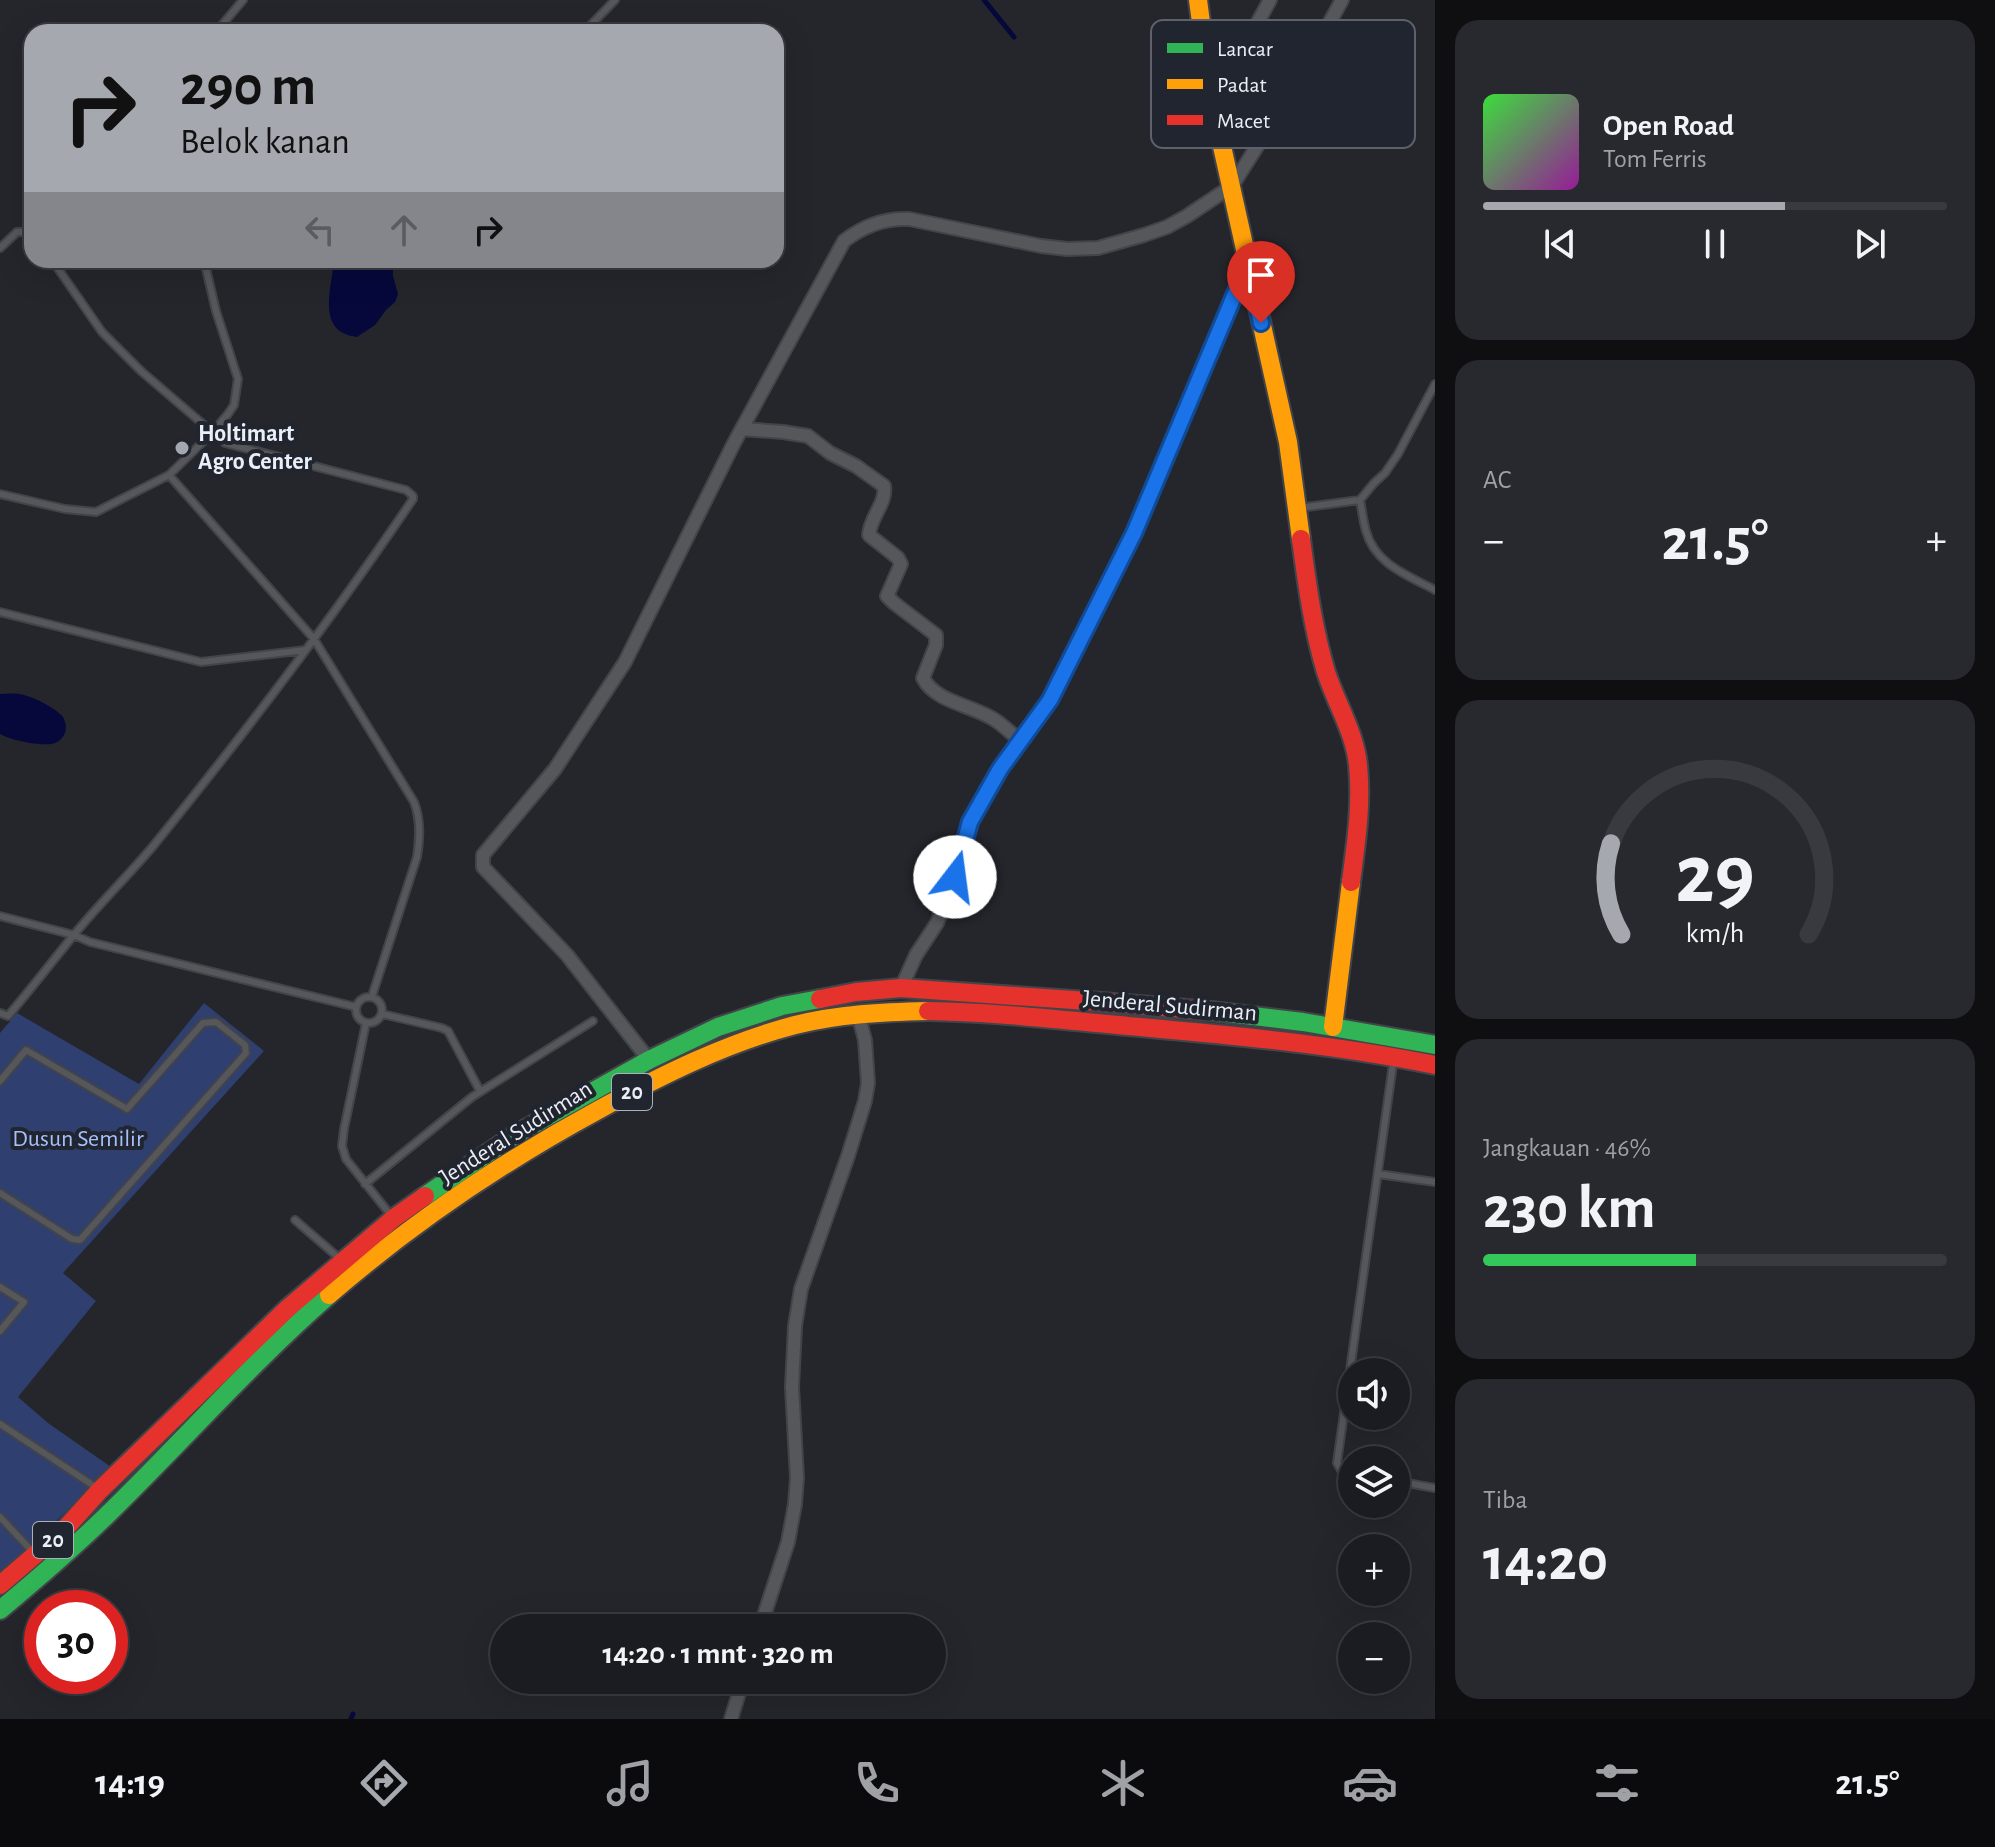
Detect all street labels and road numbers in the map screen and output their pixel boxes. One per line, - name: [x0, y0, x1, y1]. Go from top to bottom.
- street label: Jenderal Sudirman: [1082, 986, 1258, 1026]
- road number: 20: [612, 1074, 652, 1110]
- street label: Jenderal Sudirman: [436, 1077, 596, 1189]
- road number: 20: [33, 1522, 73, 1558]

